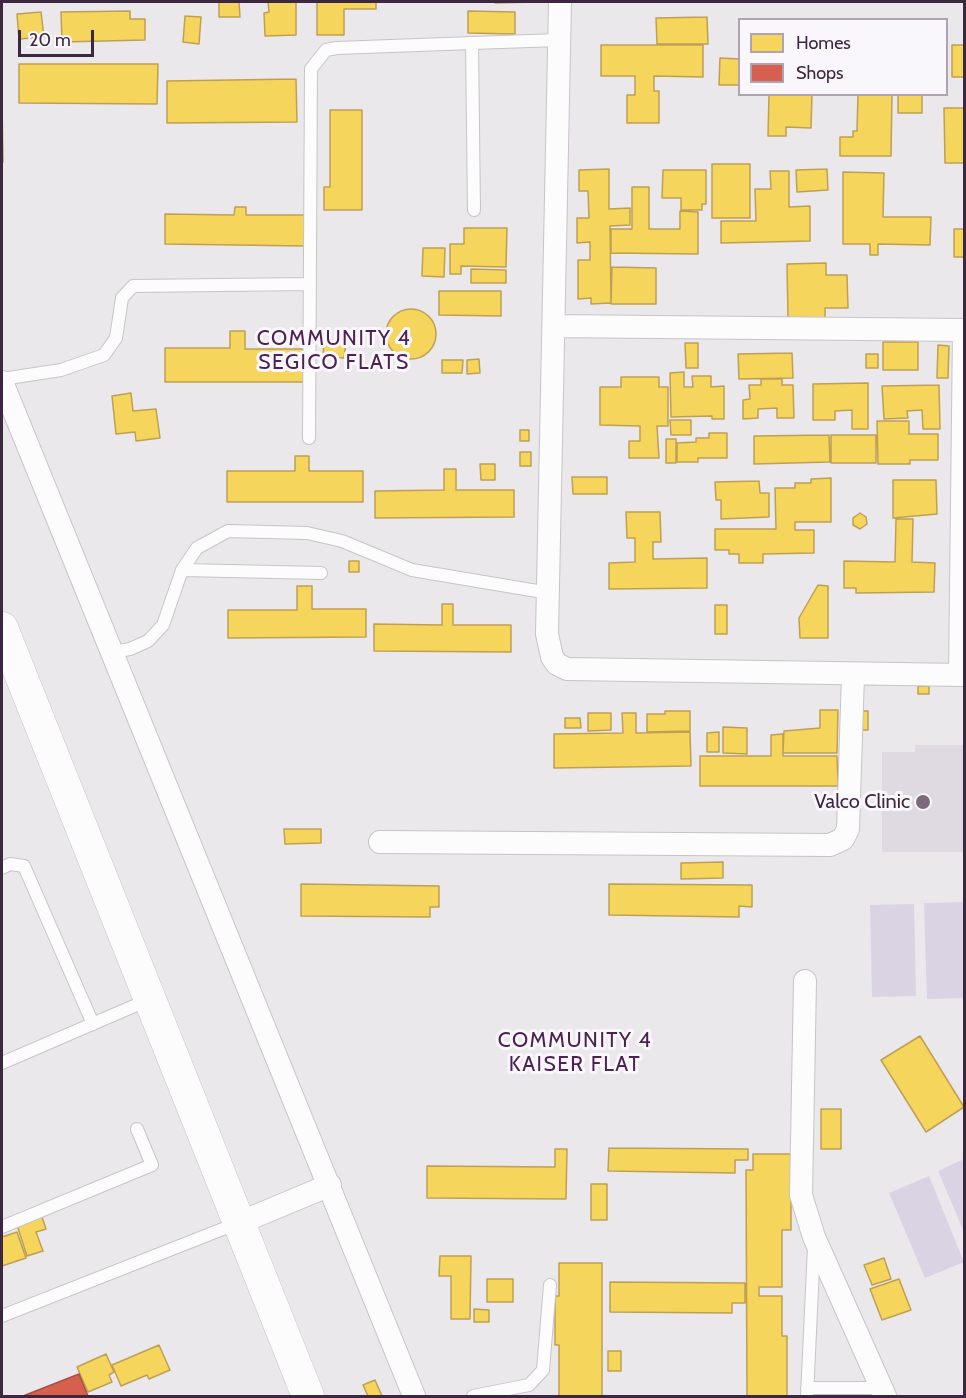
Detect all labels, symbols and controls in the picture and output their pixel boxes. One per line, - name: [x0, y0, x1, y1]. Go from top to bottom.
- scale bar: [21, 18, 98, 56]
- legend: [738, 18, 948, 96]
- text: 20 m: [29, 29, 71, 51]
- text: Homes: [796, 32, 851, 54]
- text: Shops: [796, 62, 844, 84]
- district label: COMMUNITY 4 SEGICO FLATS: [257, 326, 411, 376]
- place label: Valco Clinic: [814, 790, 910, 814]
- marker: Valco Clinic: [914, 793, 932, 811]
- district label: COMMUNITY 4 KAISER FLAT: [498, 1028, 652, 1078]

